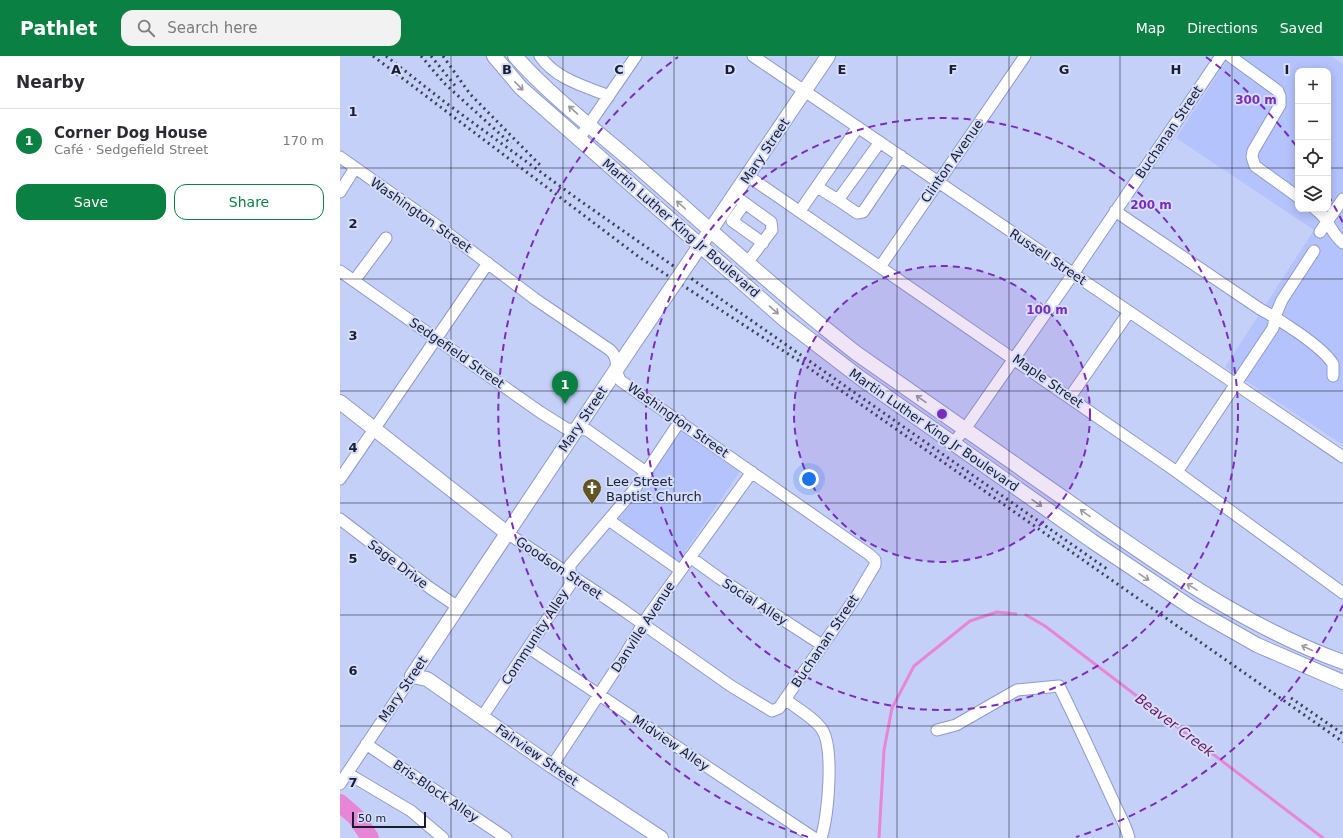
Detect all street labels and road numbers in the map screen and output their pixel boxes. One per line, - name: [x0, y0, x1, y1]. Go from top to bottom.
- street label: Buchanan Street: [1132, 83, 1206, 181]
- street label: Mary Street: [738, 115, 792, 187]
- street label: Clinton Avenue: [918, 116, 986, 206]
- street label: Martin Luther King Jr Boulevard: [599, 156, 763, 300]
- street label: Washington Street: [368, 174, 474, 256]
- street label: Russell Street: [1007, 226, 1089, 288]
- street label: Sedgefield Street: [407, 315, 507, 391]
- street label: Maple Street: [1010, 351, 1086, 411]
- street label: Martin Luther King Jr Boulevard: [846, 365, 1022, 495]
- street label: Washington Street: [625, 379, 731, 461]
- street label: Mary Street: [556, 383, 610, 455]
- street label: Goodson Street: [513, 534, 605, 602]
- street label: Sage Drive: [365, 537, 431, 591]
- street label: Social Alley: [720, 575, 791, 629]
- street label: Danville Avenue: [608, 579, 678, 675]
- street label: Community Alley: [498, 586, 572, 688]
- street label: Buchanan Street: [788, 592, 862, 690]
- street label: Mary Street: [376, 653, 430, 725]
- street label: Midview Alley: [630, 712, 712, 774]
- street label: Fairview Street: [493, 721, 581, 789]
- street label: Bris-Block Alley: [390, 757, 482, 825]

